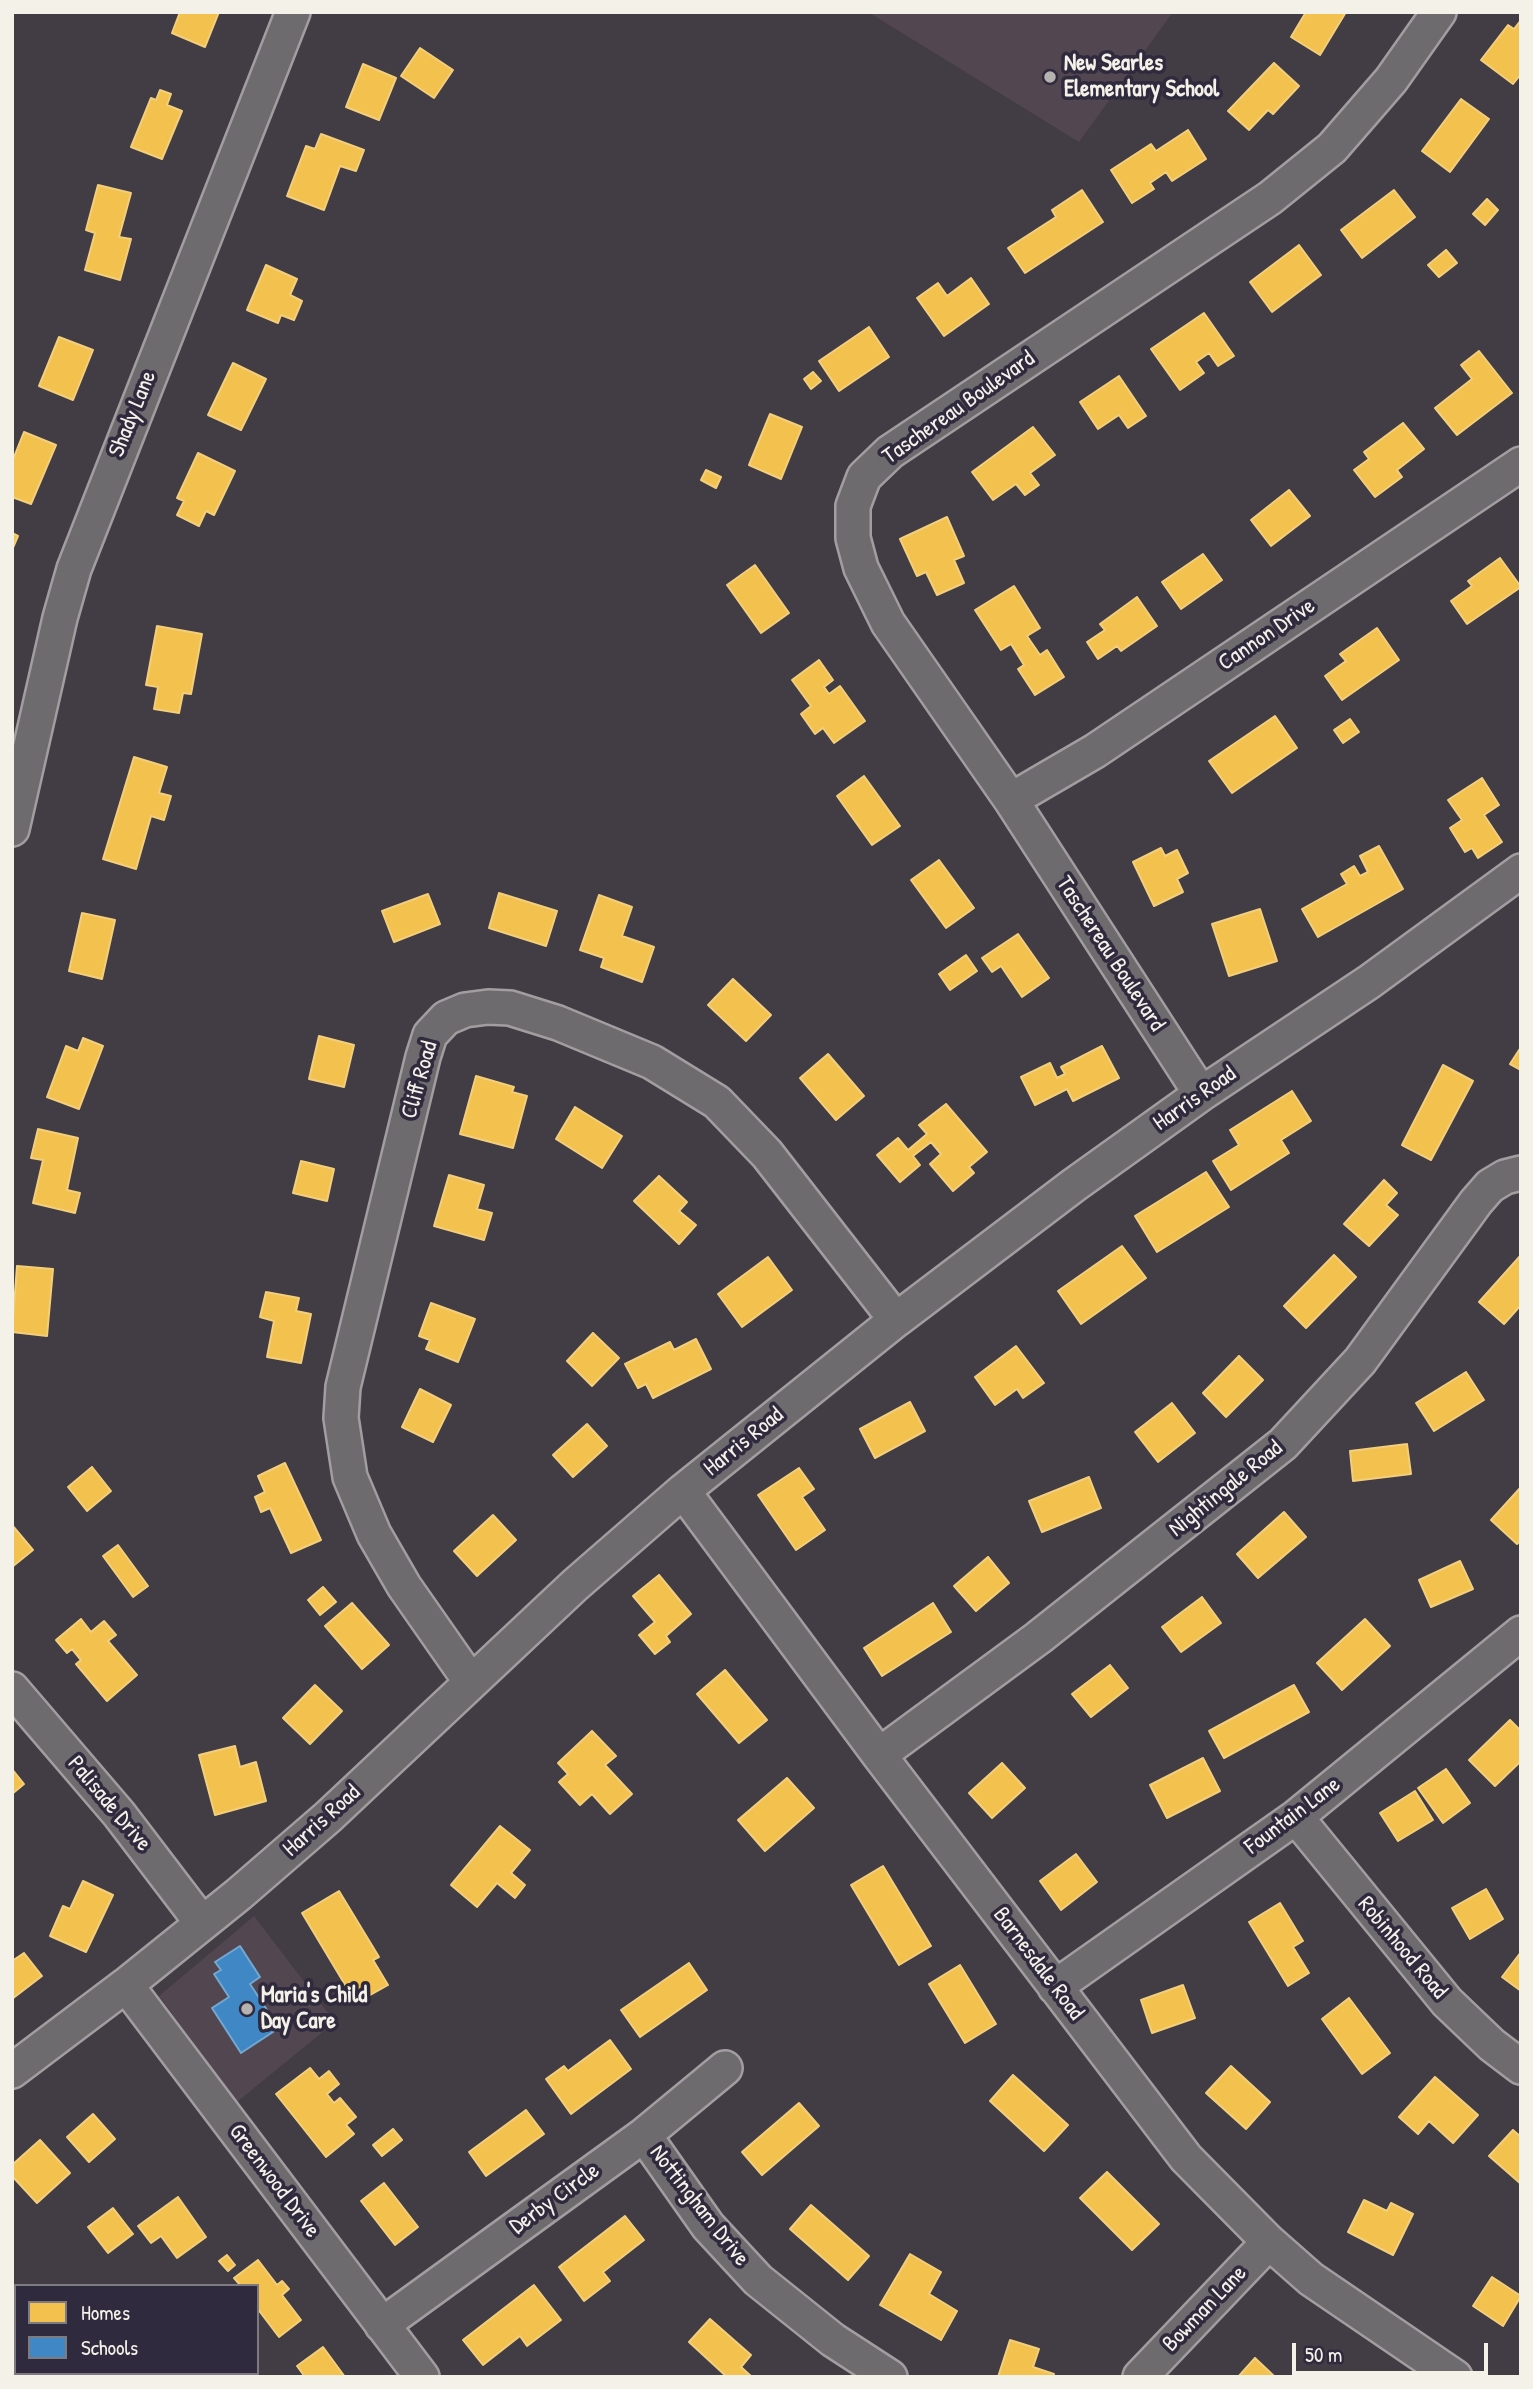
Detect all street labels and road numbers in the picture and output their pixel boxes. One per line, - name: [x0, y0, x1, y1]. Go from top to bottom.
- street label: Taschereau Boulevard: [878, 345, 1040, 471]
- street label: Shady Lane: [103, 367, 163, 461]
- street label: Cannon Drive: [1213, 593, 1321, 677]
- street label: Taschereau Boulevard: [1050, 871, 1170, 1037]
- street label: Cliff Road: [396, 1038, 444, 1122]
- street label: Harris Road: [1148, 1061, 1242, 1137]
- street label: Harris Road: [699, 1402, 789, 1482]
- street label: Nightingale Road: [1164, 1435, 1288, 1543]
- street label: Palisade Drive: [61, 1751, 157, 1857]
- street label: Fountain Lane: [1240, 1771, 1346, 1861]
- street label: Harris Road: [278, 1779, 366, 1863]
- street label: Robinhood Road: [1351, 1891, 1453, 2005]
- street label: Barnesdale Road: [987, 1902, 1089, 2026]
- street label: Greenwood Drive: [222, 2119, 326, 2243]
- street label: Nottingham Drive: [643, 2140, 755, 2272]
- street label: Derby Circle: [505, 2157, 605, 2241]
- street label: Bowman Lane: [1157, 2260, 1253, 2358]

